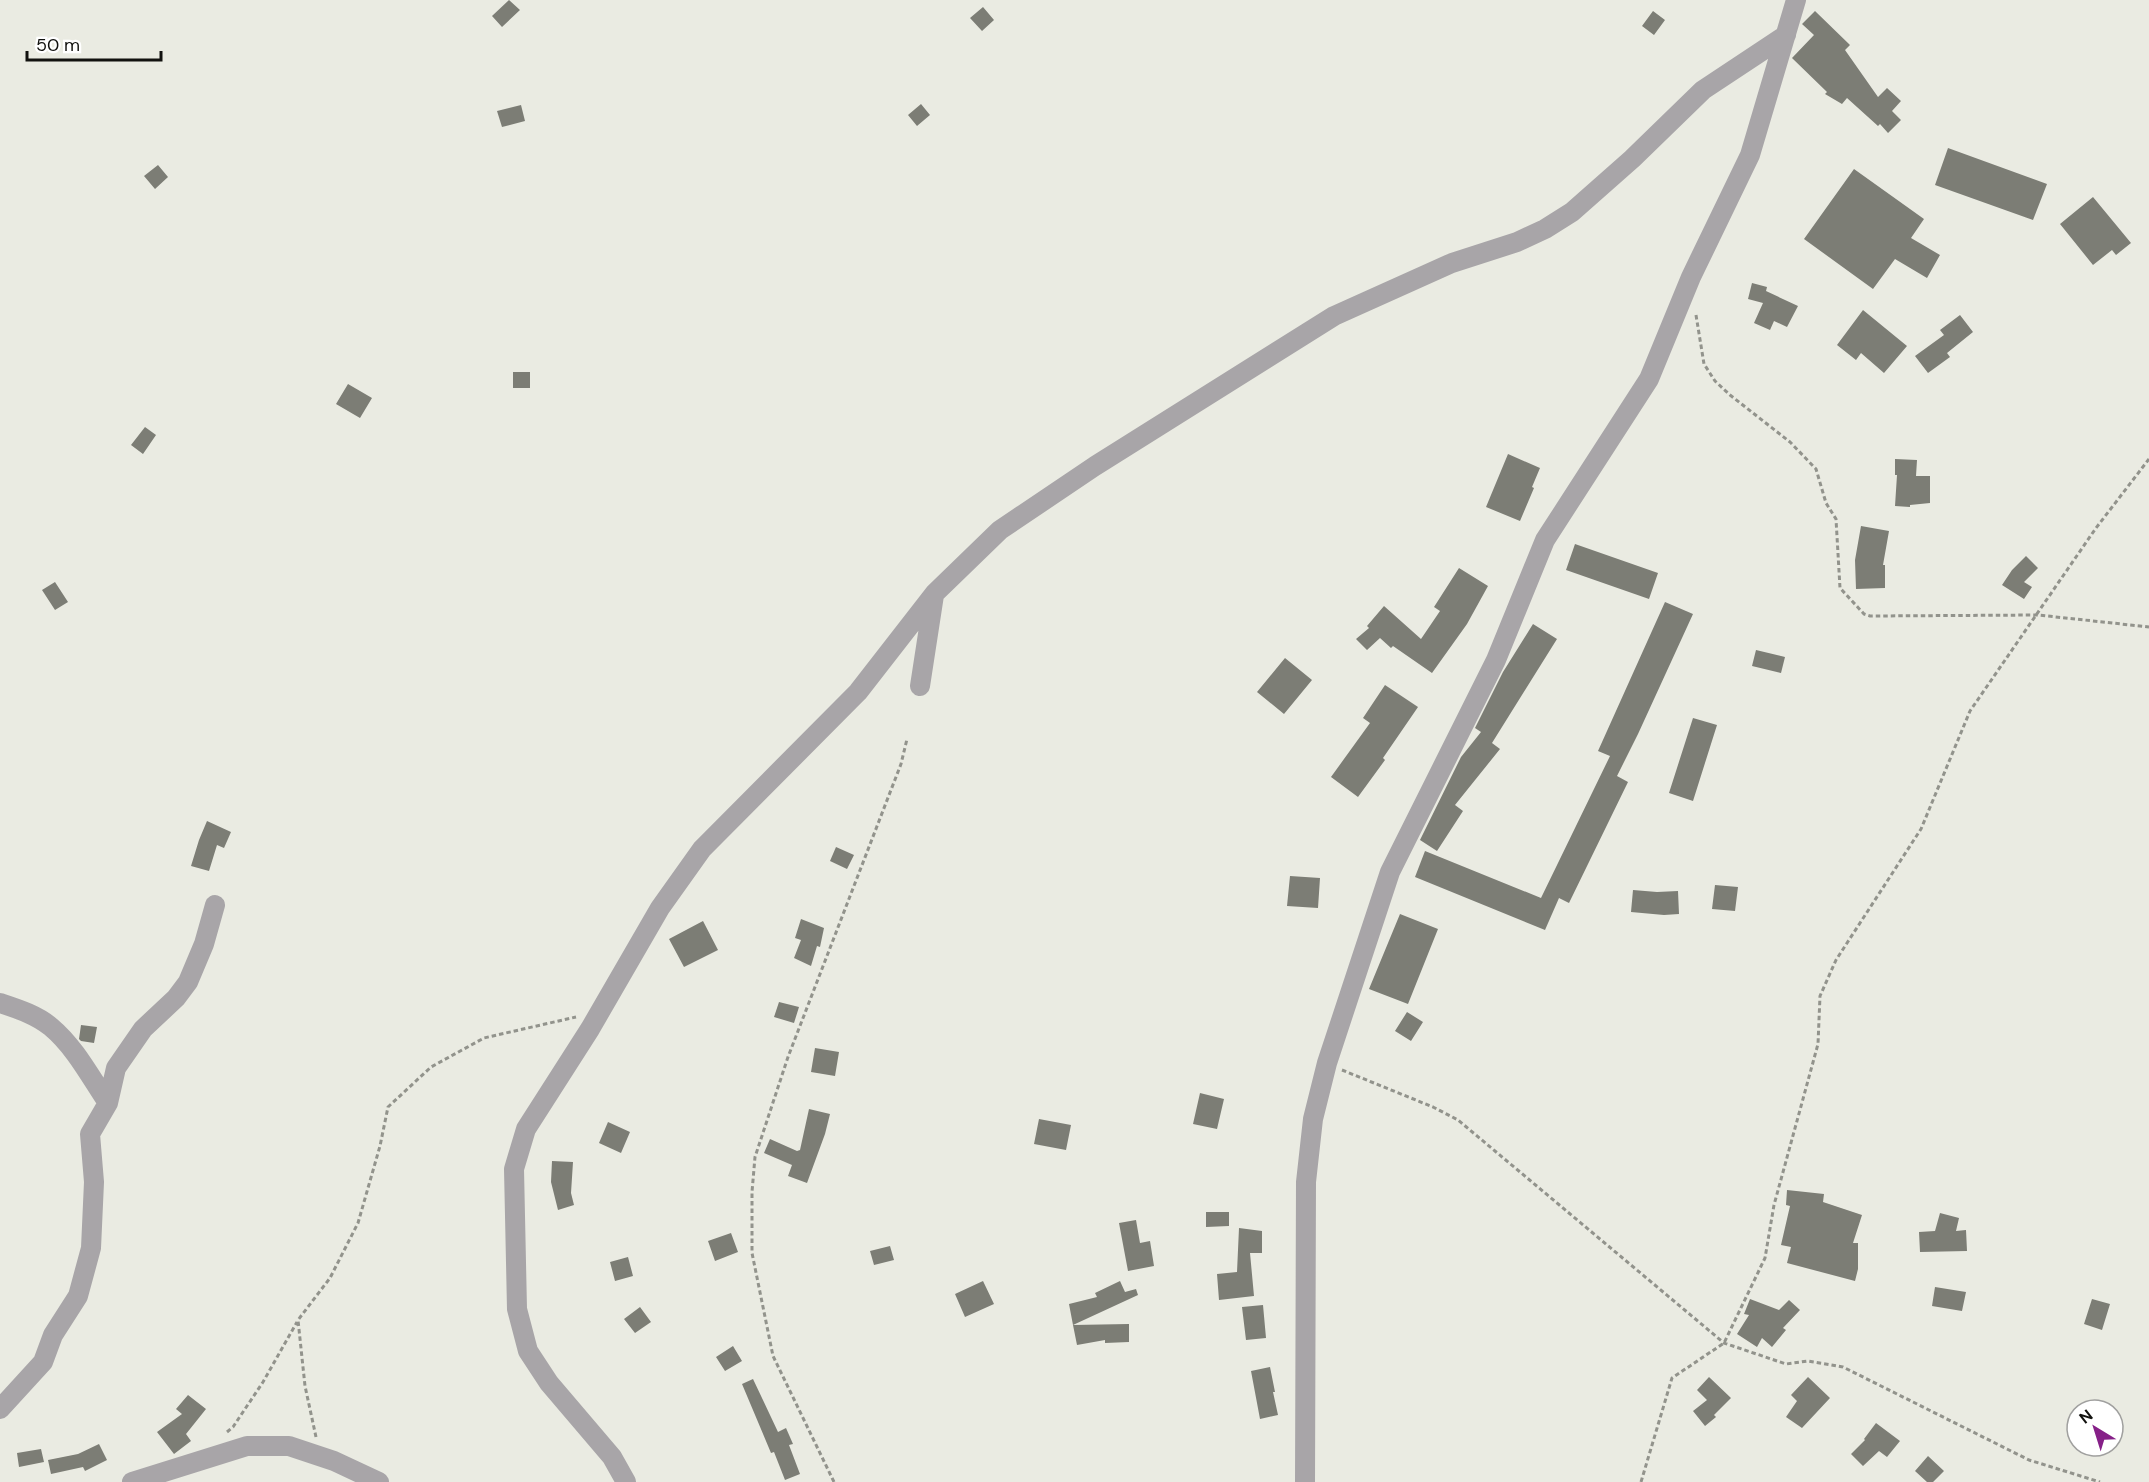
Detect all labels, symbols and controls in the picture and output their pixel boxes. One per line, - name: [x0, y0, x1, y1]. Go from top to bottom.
- scale bar: [27, 24, 160, 62]
- text: 50 m: [36, 33, 80, 57]
- north arrow: [2065, 1398, 2125, 1458]
- text: N: [2075, 1405, 2097, 1428]

